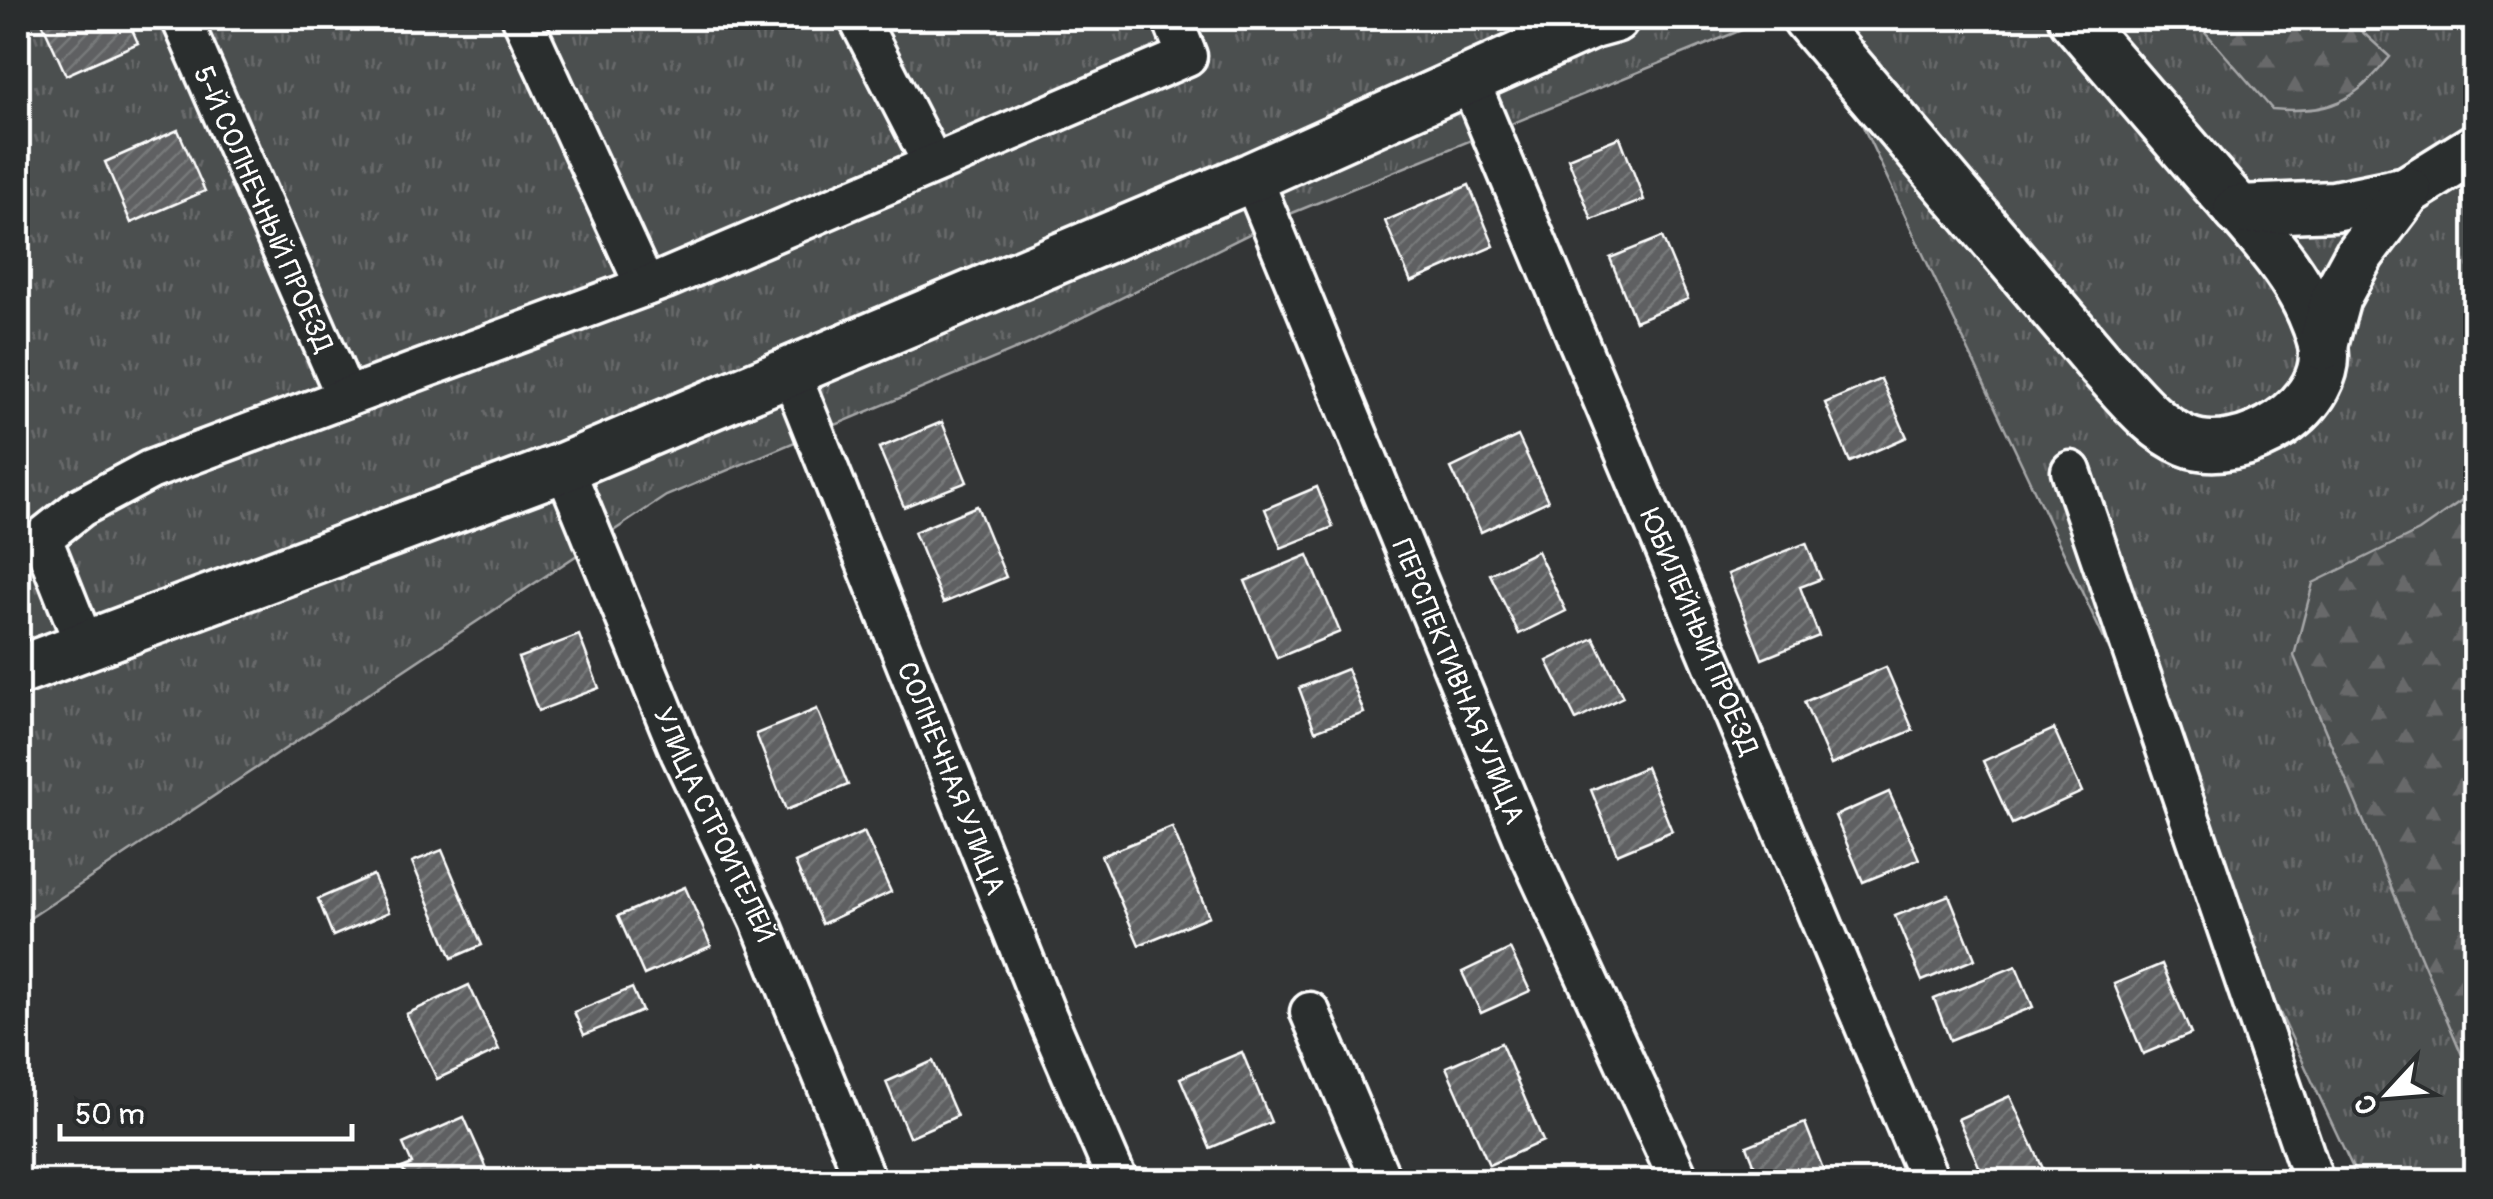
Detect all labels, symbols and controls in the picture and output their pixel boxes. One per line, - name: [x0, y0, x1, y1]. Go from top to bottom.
- street label: 5-Й СОЛНЕЧНЫЙ ПРОЕЗД: [185, 61, 341, 359]
- street label: ЮБИЛЕЙНЫЙ ПРОЕЗД: [1631, 504, 1766, 762]
- street label: ПЕРСПЕКТИВНАЯ УЛИЦА: [1383, 534, 1532, 829]
- street label: СОЛНЕЧНАЯ УЛИЦА: [888, 657, 1013, 900]
- street label: УЛИЦА СТРОИТЕЛЕЙ: [645, 703, 783, 947]
- north arrow: [2338, 1044, 2438, 1144]
- scale bar: [60, 1079, 352, 1141]
- text: С: [2347, 1089, 2386, 1120]
- text: 50 m: [75, 1096, 145, 1133]

